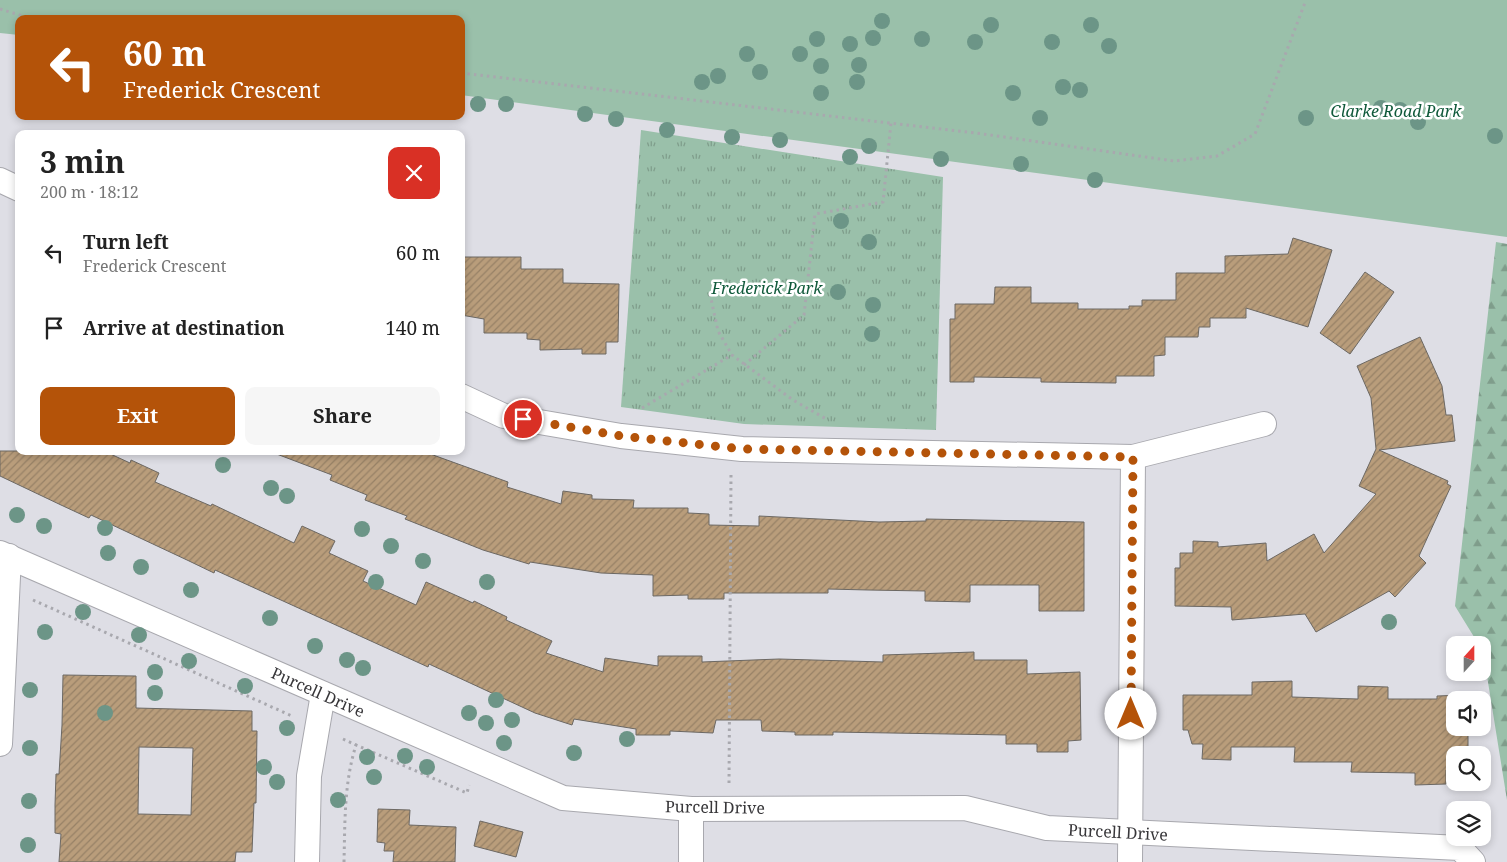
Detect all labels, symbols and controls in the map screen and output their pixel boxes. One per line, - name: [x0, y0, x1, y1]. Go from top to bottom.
- text: 60 m: [123, 29, 206, 76]
- icon: left: [40, 35, 105, 100]
- text: Frederick Crescent: [123, 74, 320, 104]
- park label: Clarke Road Park: [1331, 100, 1462, 122]
- text: 3 min: [40, 141, 125, 182]
- button: close: [388, 147, 440, 199]
- text: 200 m · 18:12: [40, 181, 139, 203]
- text: Turn left: [83, 229, 169, 255]
- icon: left: [40, 239, 68, 267]
- text: 60 m: [396, 240, 440, 266]
- text: Frederick Crescent: [83, 255, 227, 277]
- park label: Frederick Park: [711, 277, 823, 299]
- icon: arrive: [40, 314, 68, 342]
- text: Arrive at destination: [83, 315, 285, 341]
- text: 140 m: [385, 315, 440, 341]
- button: Exit: [40, 387, 235, 445]
- button: Share: [245, 387, 440, 445]
- pin: [502, 398, 544, 440]
- icon: arrive: [509, 405, 537, 433]
- north arrow: [1446, 636, 1491, 681]
- map controls: [1446, 636, 1491, 846]
- street label: Purcell Drive: [268, 662, 368, 722]
- position arrow: [1104, 687, 1156, 739]
- button: sound: [1446, 691, 1491, 736]
- button: search: [1446, 746, 1491, 791]
- street label: Purcell Drive: [665, 795, 765, 819]
- button: layers: [1446, 801, 1491, 846]
- street label: Purcell Drive: [1068, 818, 1168, 846]

